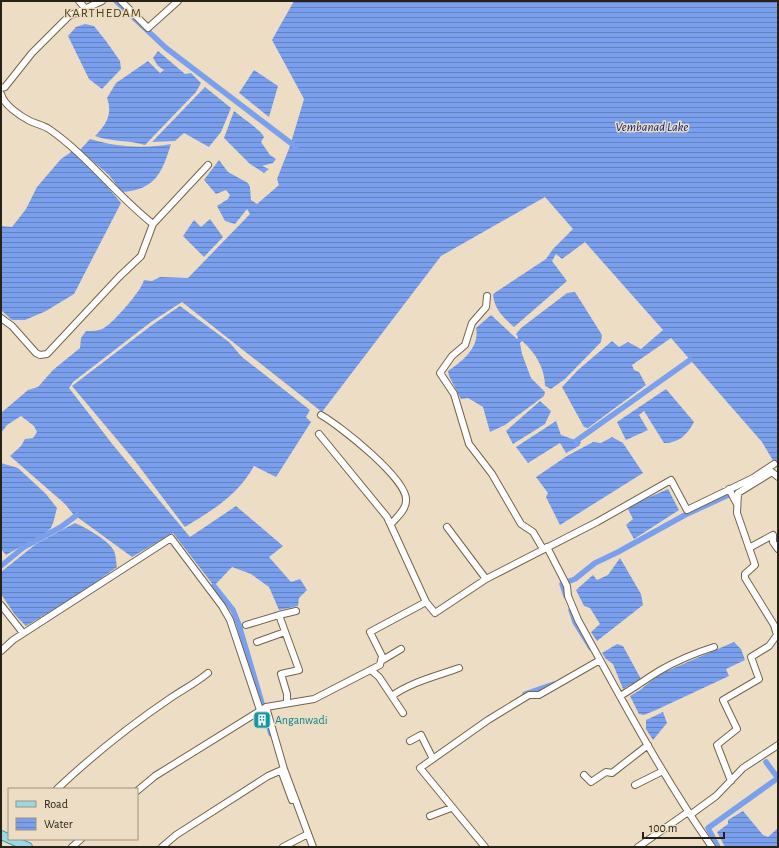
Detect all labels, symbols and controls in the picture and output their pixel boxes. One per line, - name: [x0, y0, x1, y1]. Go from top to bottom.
- district label: KARTHEDAM: [64, 7, 142, 20]
- water label: Vembanad Lake: [616, 121, 689, 134]
- building icon: Anganwadi: [252, 710, 272, 730]
- place label: Anganwadi: [275, 714, 328, 726]
- legend: [8, 788, 138, 840]
- text: Road: [44, 798, 68, 810]
- scale bar: [643, 814, 724, 840]
- text: Water: [44, 818, 73, 830]
- text: 100 m: [649, 822, 677, 834]

